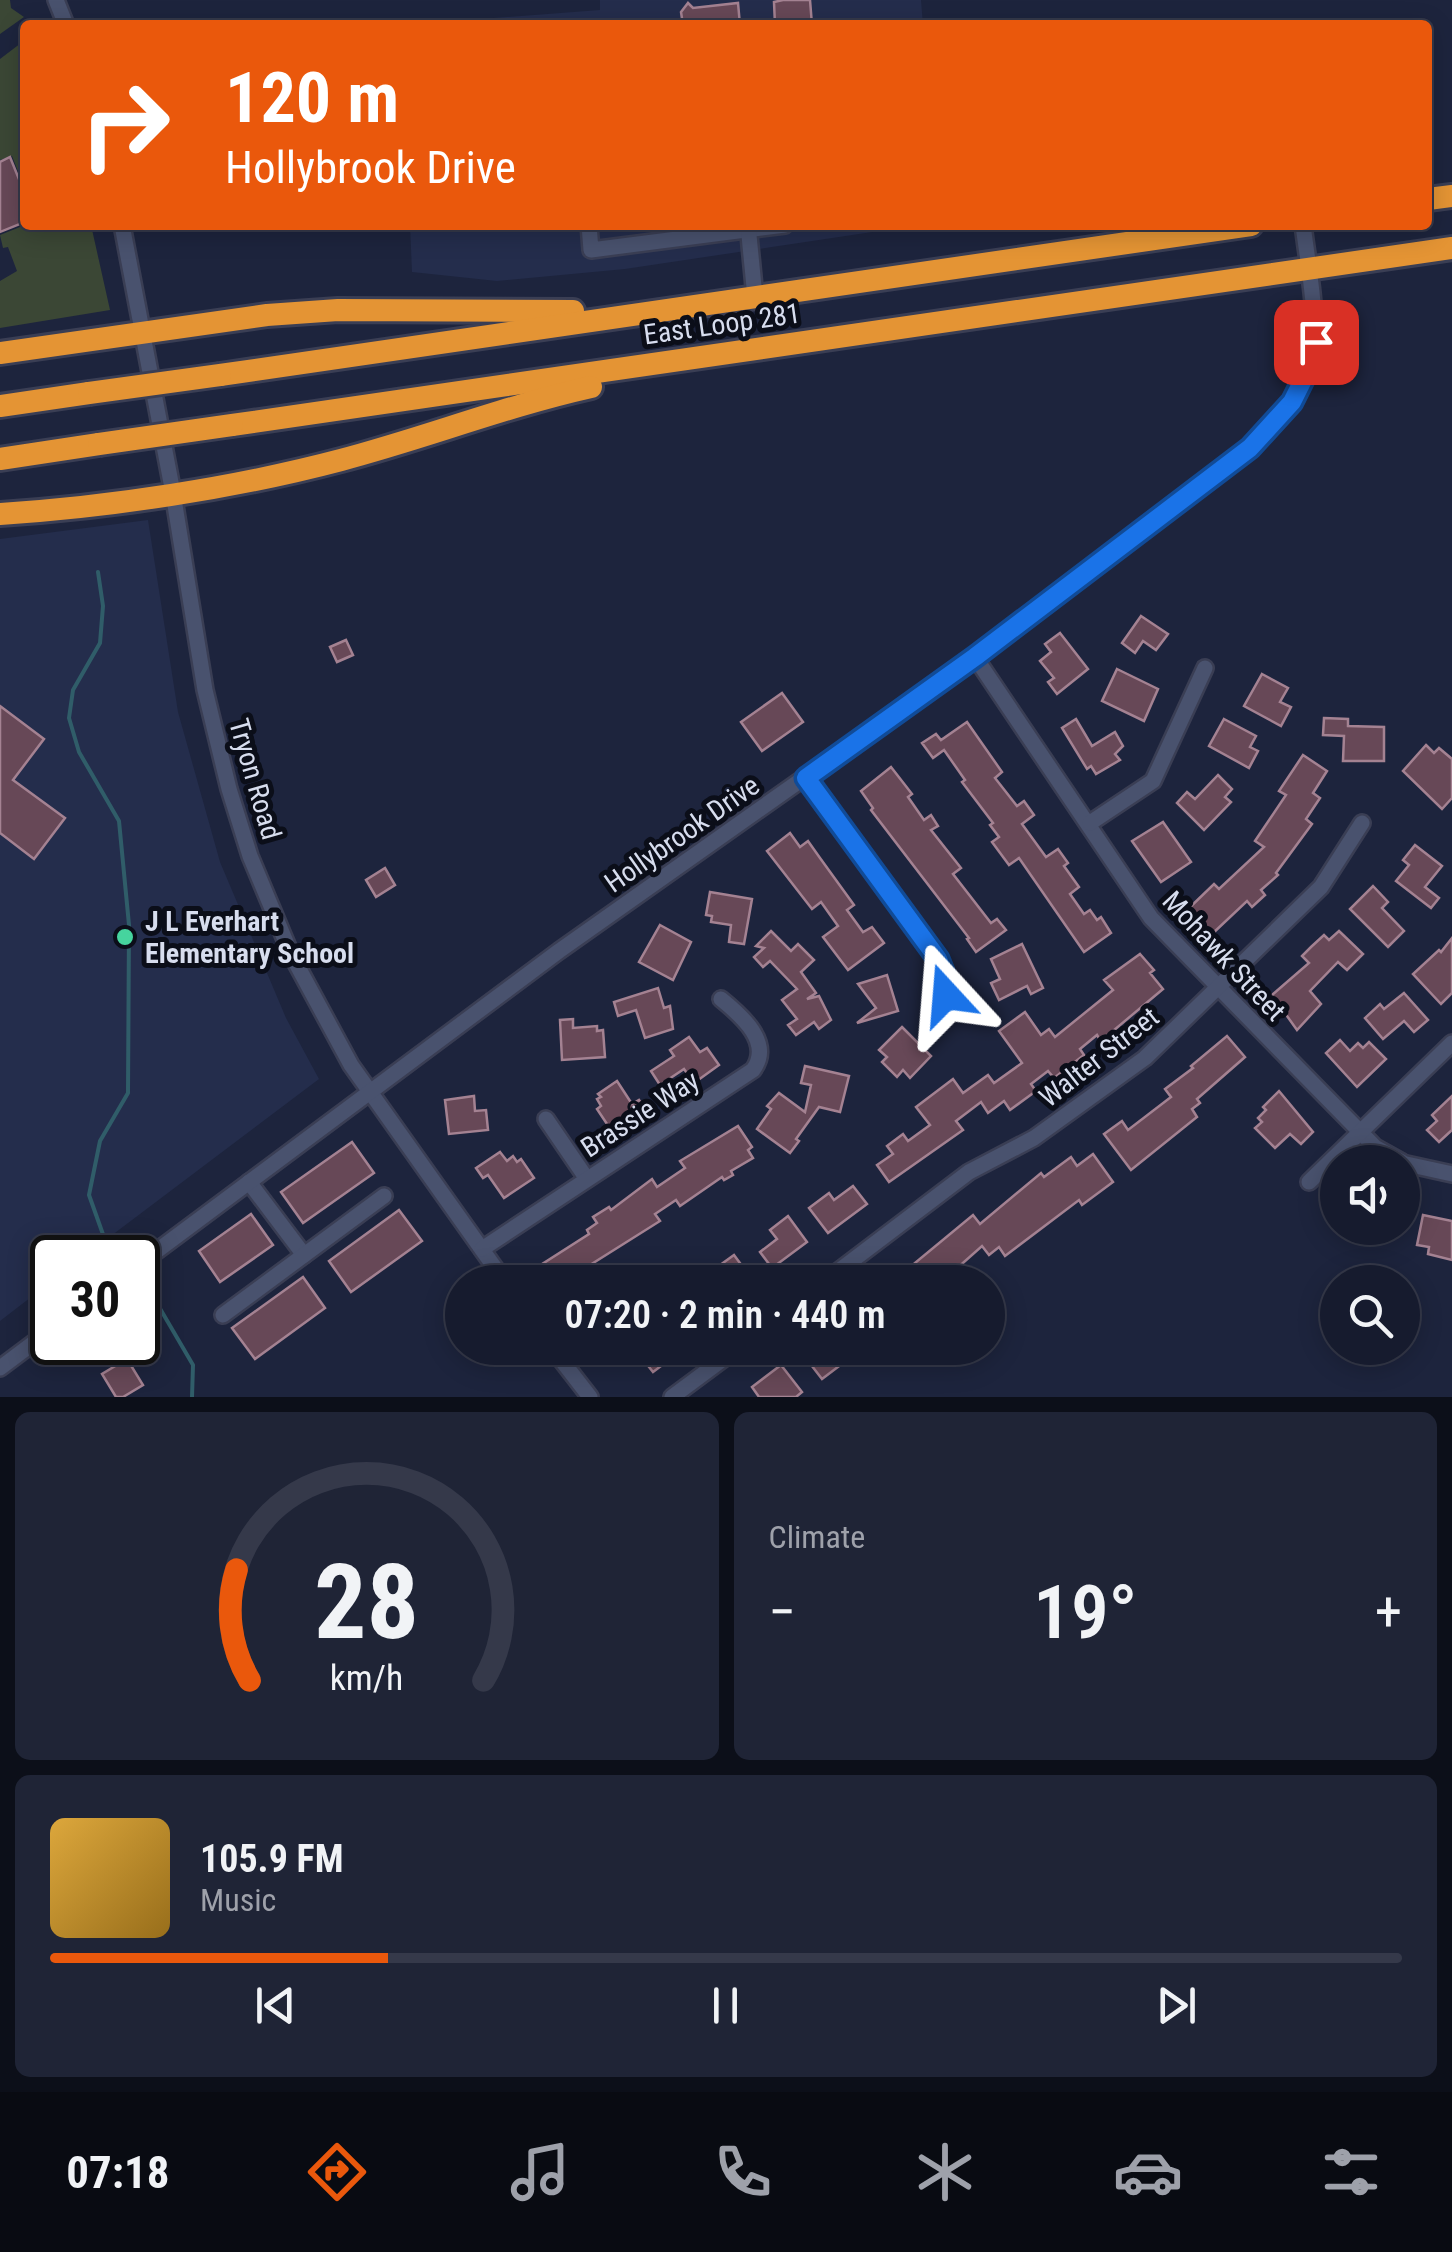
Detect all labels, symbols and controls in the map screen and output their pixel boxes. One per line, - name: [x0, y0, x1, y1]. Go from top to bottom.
- text: 120 m: [225, 57, 399, 139]
- icon: right: [60, 60, 190, 190]
- text: Hollybrook Drive: [225, 141, 516, 194]
- street label: East Loop 281: [642, 297, 802, 351]
- pin: [1274, 300, 1359, 385]
- icon: arrive: [1289, 315, 1344, 370]
- street label: Tryon Road: [222, 715, 288, 843]
- street label: Hollybrook Drive: [598, 769, 766, 899]
- street label: Mohawk Street: [1156, 884, 1292, 1028]
- place label: J L Everhart Elementary School: [145, 905, 354, 970]
- marker: J L Everhart Elementary School: [114, 926, 136, 948]
- position arrow: [894, 943, 998, 1047]
- street label: Walter Street: [1033, 1000, 1165, 1114]
- street label: Brassie Way: [575, 1064, 705, 1164]
- map controls: [1320, 1145, 1420, 1365]
- button: sound: [1320, 1145, 1420, 1245]
- speed limit sign: 30: [30, 1235, 160, 1365]
- button: search: [1320, 1265, 1420, 1365]
- text: 07:20 · 2 min · 440 m: [565, 1293, 885, 1337]
- text: Climate: [769, 1518, 865, 1556]
- text: 28: [314, 1542, 419, 1663]
- text: 19°: [1033, 1568, 1138, 1656]
- text: −: [769, 1580, 796, 1644]
- text: +: [1375, 1580, 1402, 1644]
- text: km/h: [330, 1657, 404, 1699]
- text: 105.9 FM: [200, 1837, 344, 1881]
- text: Music: [200, 1881, 276, 1919]
- icon: previous: [248, 1978, 303, 2033]
- icon: pause: [698, 1978, 753, 2033]
- icon: next: [1149, 1978, 1204, 2033]
- icon: directions: [302, 2137, 372, 2207]
- icon: music: [505, 2137, 575, 2207]
- icon: phone: [708, 2137, 778, 2207]
- icon: climate: [910, 2137, 980, 2207]
- icon: car: [1113, 2137, 1183, 2207]
- icon: filters: [1316, 2137, 1386, 2207]
- text: 07:18: [66, 2146, 170, 2199]

